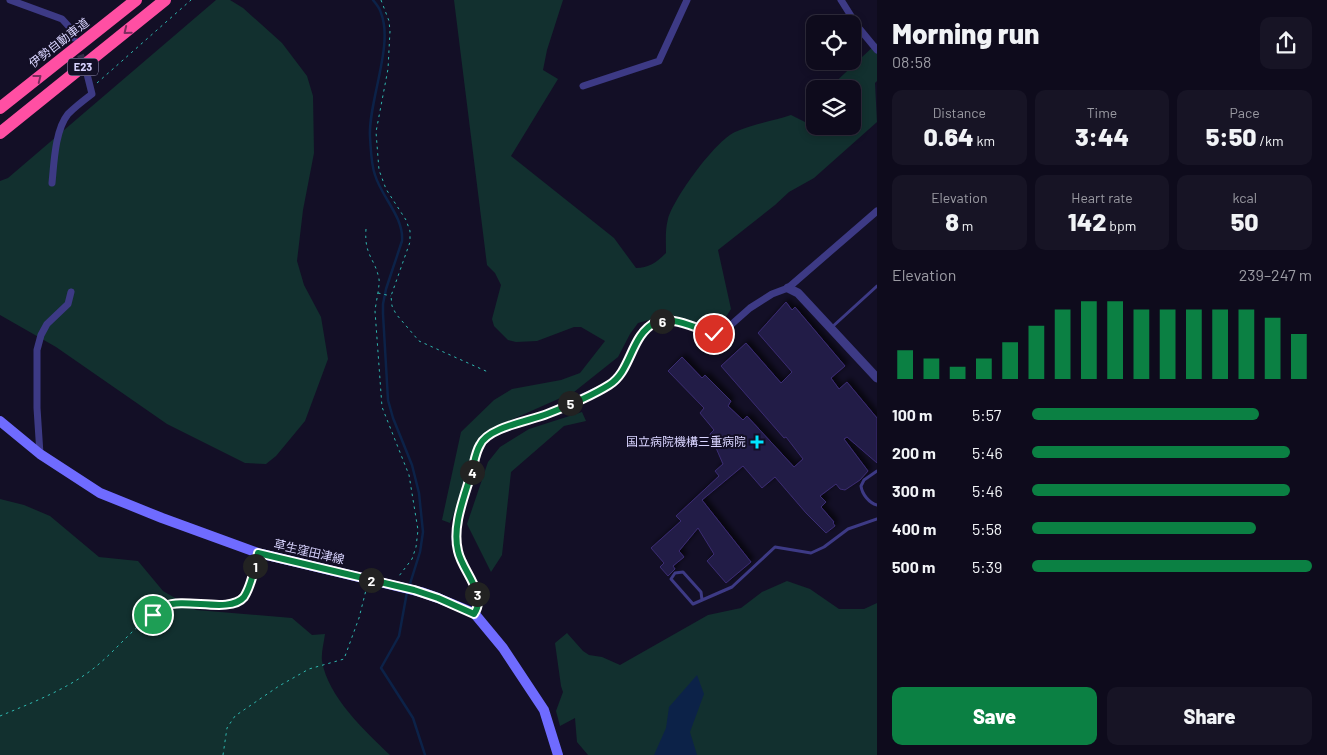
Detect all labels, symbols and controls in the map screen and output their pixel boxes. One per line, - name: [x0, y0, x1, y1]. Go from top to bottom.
- street label: 伊勢自動車道: [26, 15, 91, 70]
- map controls: [806, 15, 861, 135]
- button: locate: [806, 15, 861, 70]
- text: Morning run: [892, 16, 1040, 50]
- button: share: [1260, 17, 1312, 69]
- one-way arrow: [124, 25, 133, 34]
- text: 08:58: [892, 52, 931, 71]
- road number: E23: [68, 58, 98, 76]
- one-way arrow: [32, 75, 41, 83]
- button: layers: [806, 80, 861, 135]
- text: Distance: [933, 104, 986, 121]
- text: Time: [1087, 104, 1117, 121]
- text: Pace: [1230, 104, 1260, 121]
- text: 0.64: [924, 121, 974, 151]
- text: 3:44: [1075, 121, 1129, 151]
- text: 5:50: [1206, 121, 1257, 151]
- text: km: [974, 132, 995, 149]
- text: /km: [1257, 132, 1284, 149]
- text: Elevation: [931, 189, 988, 206]
- text: Heart rate: [1071, 189, 1133, 206]
- text: kcal: [1232, 189, 1257, 206]
- text: 8: [945, 206, 959, 236]
- text: 142: [1068, 206, 1106, 236]
- text: 50: [1231, 206, 1259, 236]
- text: m: [959, 217, 973, 234]
- text: bpm: [1106, 217, 1136, 234]
- text: Elevation: [892, 265, 956, 284]
- text: 239–247 m: [1239, 265, 1312, 284]
- pin: 6: [650, 308, 674, 334]
- text: 6: [659, 313, 666, 330]
- pin: [693, 313, 735, 355]
- icon: check: [700, 320, 728, 348]
- pin: 5: [558, 390, 582, 416]
- text: 5: [567, 395, 574, 412]
- text: 100 m: [892, 405, 932, 424]
- text: 5:57: [972, 405, 1001, 424]
- place label: 国立病院機構三重病院: [626, 434, 746, 448]
- marker: 国立病院機構三重病院: [750, 435, 764, 449]
- text: 200 m: [892, 443, 936, 462]
- text: 5:46: [972, 443, 1003, 462]
- pin: 4: [460, 460, 484, 484]
- text: 4: [468, 464, 477, 481]
- text: 300 m: [892, 481, 935, 500]
- text: 5:46: [972, 481, 1003, 500]
- text: 400 m: [892, 519, 936, 538]
- text: 5:58: [972, 519, 1002, 538]
- street label: 草生窪田津線: [273, 536, 346, 566]
- pin: 1: [242, 554, 268, 578]
- text: 500 m: [892, 557, 935, 576]
- text: 5:39: [972, 557, 1002, 576]
- text: 1: [253, 558, 258, 575]
- pin: 2: [358, 568, 384, 592]
- text: 2: [368, 572, 375, 589]
- pin: 3: [464, 582, 490, 606]
- text: 3: [474, 586, 481, 603]
- pin: [132, 594, 174, 636]
- icon: arrive: [139, 601, 167, 629]
- button: Save: [892, 687, 1097, 745]
- button: Share: [1107, 687, 1312, 745]

